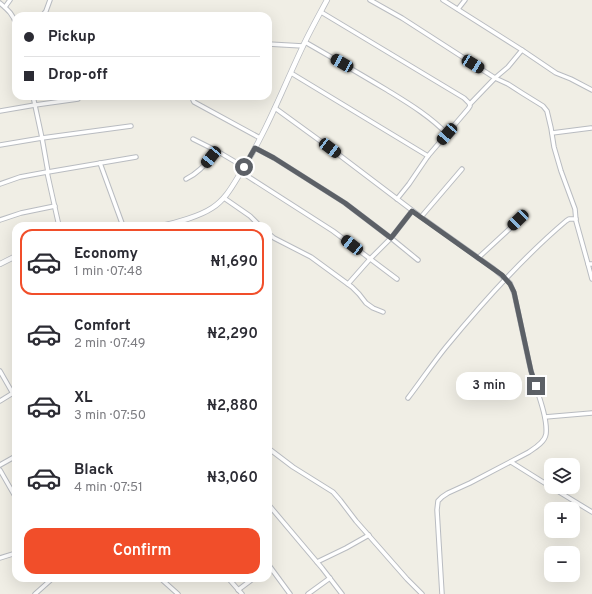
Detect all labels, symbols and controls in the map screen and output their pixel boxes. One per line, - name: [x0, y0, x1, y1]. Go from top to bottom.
- text: Pickup: [48, 28, 96, 47]
- car: [329, 52, 355, 74]
- car: [460, 53, 486, 75]
- text: Drop-off: [48, 66, 108, 85]
- car: [435, 121, 459, 147]
- car: [317, 136, 343, 160]
- car: [199, 144, 223, 170]
- route start: [235, 158, 253, 176]
- car: [505, 207, 531, 233]
- car: [339, 233, 365, 257]
- icon: car: [26, 244, 62, 280]
- text: Economy: [74, 245, 138, 264]
- text: ₦1,690: [211, 253, 258, 272]
- text: 1 min · 07:48: [74, 264, 143, 280]
- icon: car: [26, 316, 62, 352]
- text: Comfort: [74, 317, 131, 336]
- text: ₦2,290: [207, 325, 258, 344]
- text: 2 min · 07:49: [74, 336, 146, 352]
- callout: 3 min: [456, 372, 522, 400]
- route end: [527, 377, 545, 395]
- text: 3 min: [472, 378, 506, 394]
- icon: car: [26, 388, 62, 424]
- text: XL: [74, 389, 92, 408]
- text: ₦2,880: [207, 397, 258, 416]
- text: 3 min · 07:50: [74, 408, 146, 424]
- map controls: [544, 458, 580, 582]
- button: layers: [544, 458, 580, 494]
- icon: car: [26, 460, 62, 496]
- text: Black: [74, 461, 114, 480]
- text: ₦3,060: [207, 469, 258, 488]
- text: 4 min · 07:51: [74, 480, 143, 496]
- button: +: [544, 502, 580, 538]
- button: Confirm: [24, 528, 260, 574]
- button: −: [544, 546, 580, 582]

